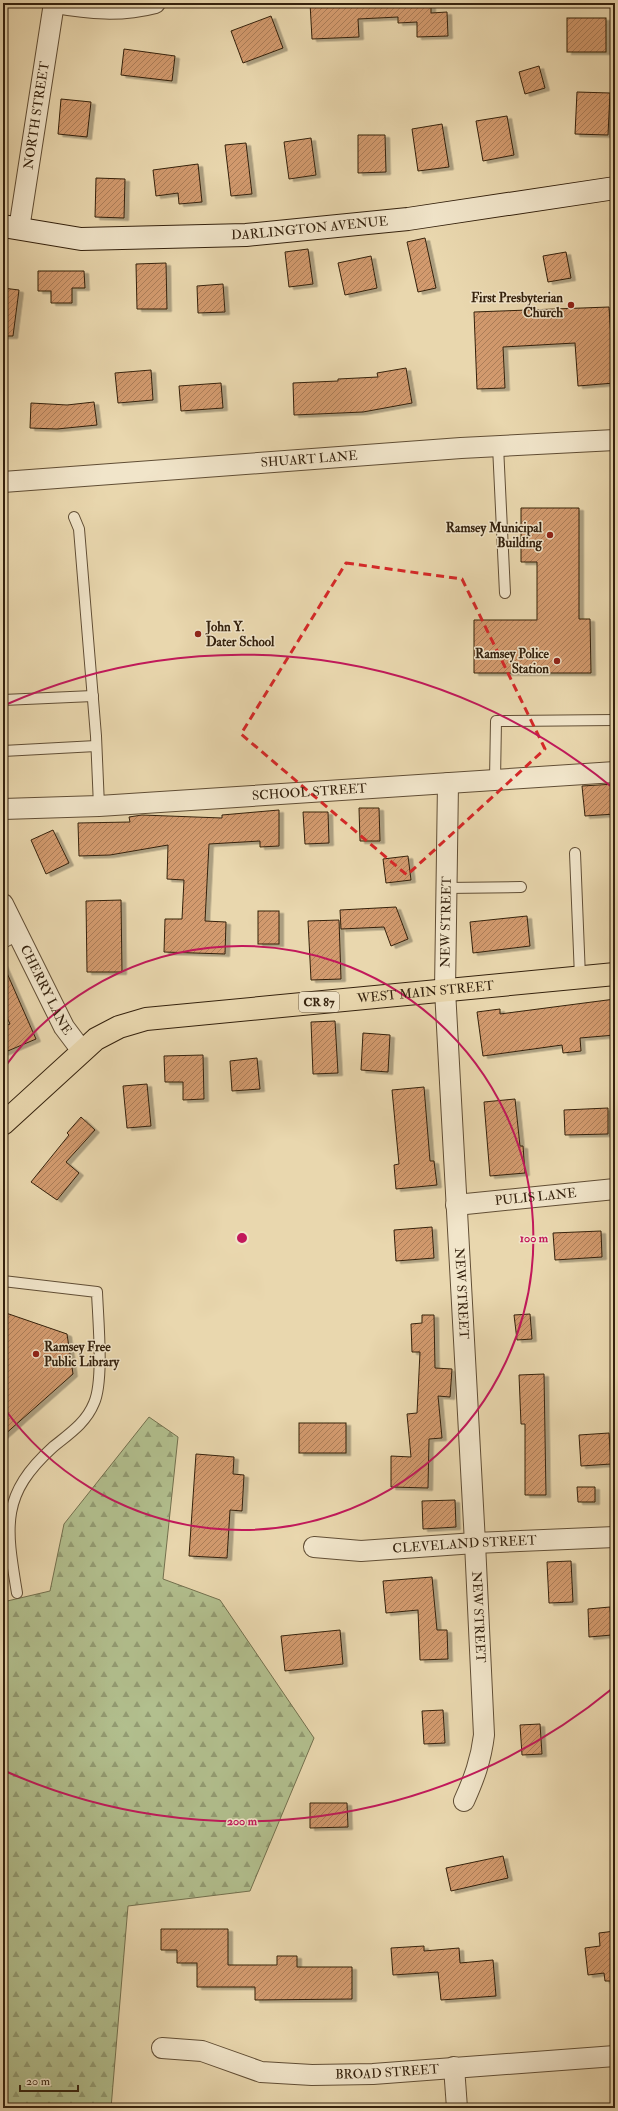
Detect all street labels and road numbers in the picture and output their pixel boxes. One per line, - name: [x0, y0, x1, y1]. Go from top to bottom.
- street label: NORTH STREET: [20, 60, 53, 170]
- street label: DARLINGTON AVENUE: [231, 213, 389, 243]
- street label: SHUART LANE: [260, 448, 358, 471]
- street label: SCHOOL STREET: [252, 780, 368, 804]
- street label: NEW STREET: [437, 876, 455, 968]
- street label: CHERRY LANE: [17, 942, 75, 1038]
- street label: WEST MAIN STREET: [355, 978, 495, 1007]
- road number: CR 87: [299, 992, 339, 1012]
- street label: PULIS LANE: [494, 1185, 577, 1209]
- street label: NEW STREET: [451, 1247, 472, 1340]
- street label: CLEVELAND STREET: [392, 1532, 537, 1557]
- street label: NEW STREET: [468, 1571, 489, 1664]
- street label: BROAD STREET: [335, 2061, 440, 2083]

